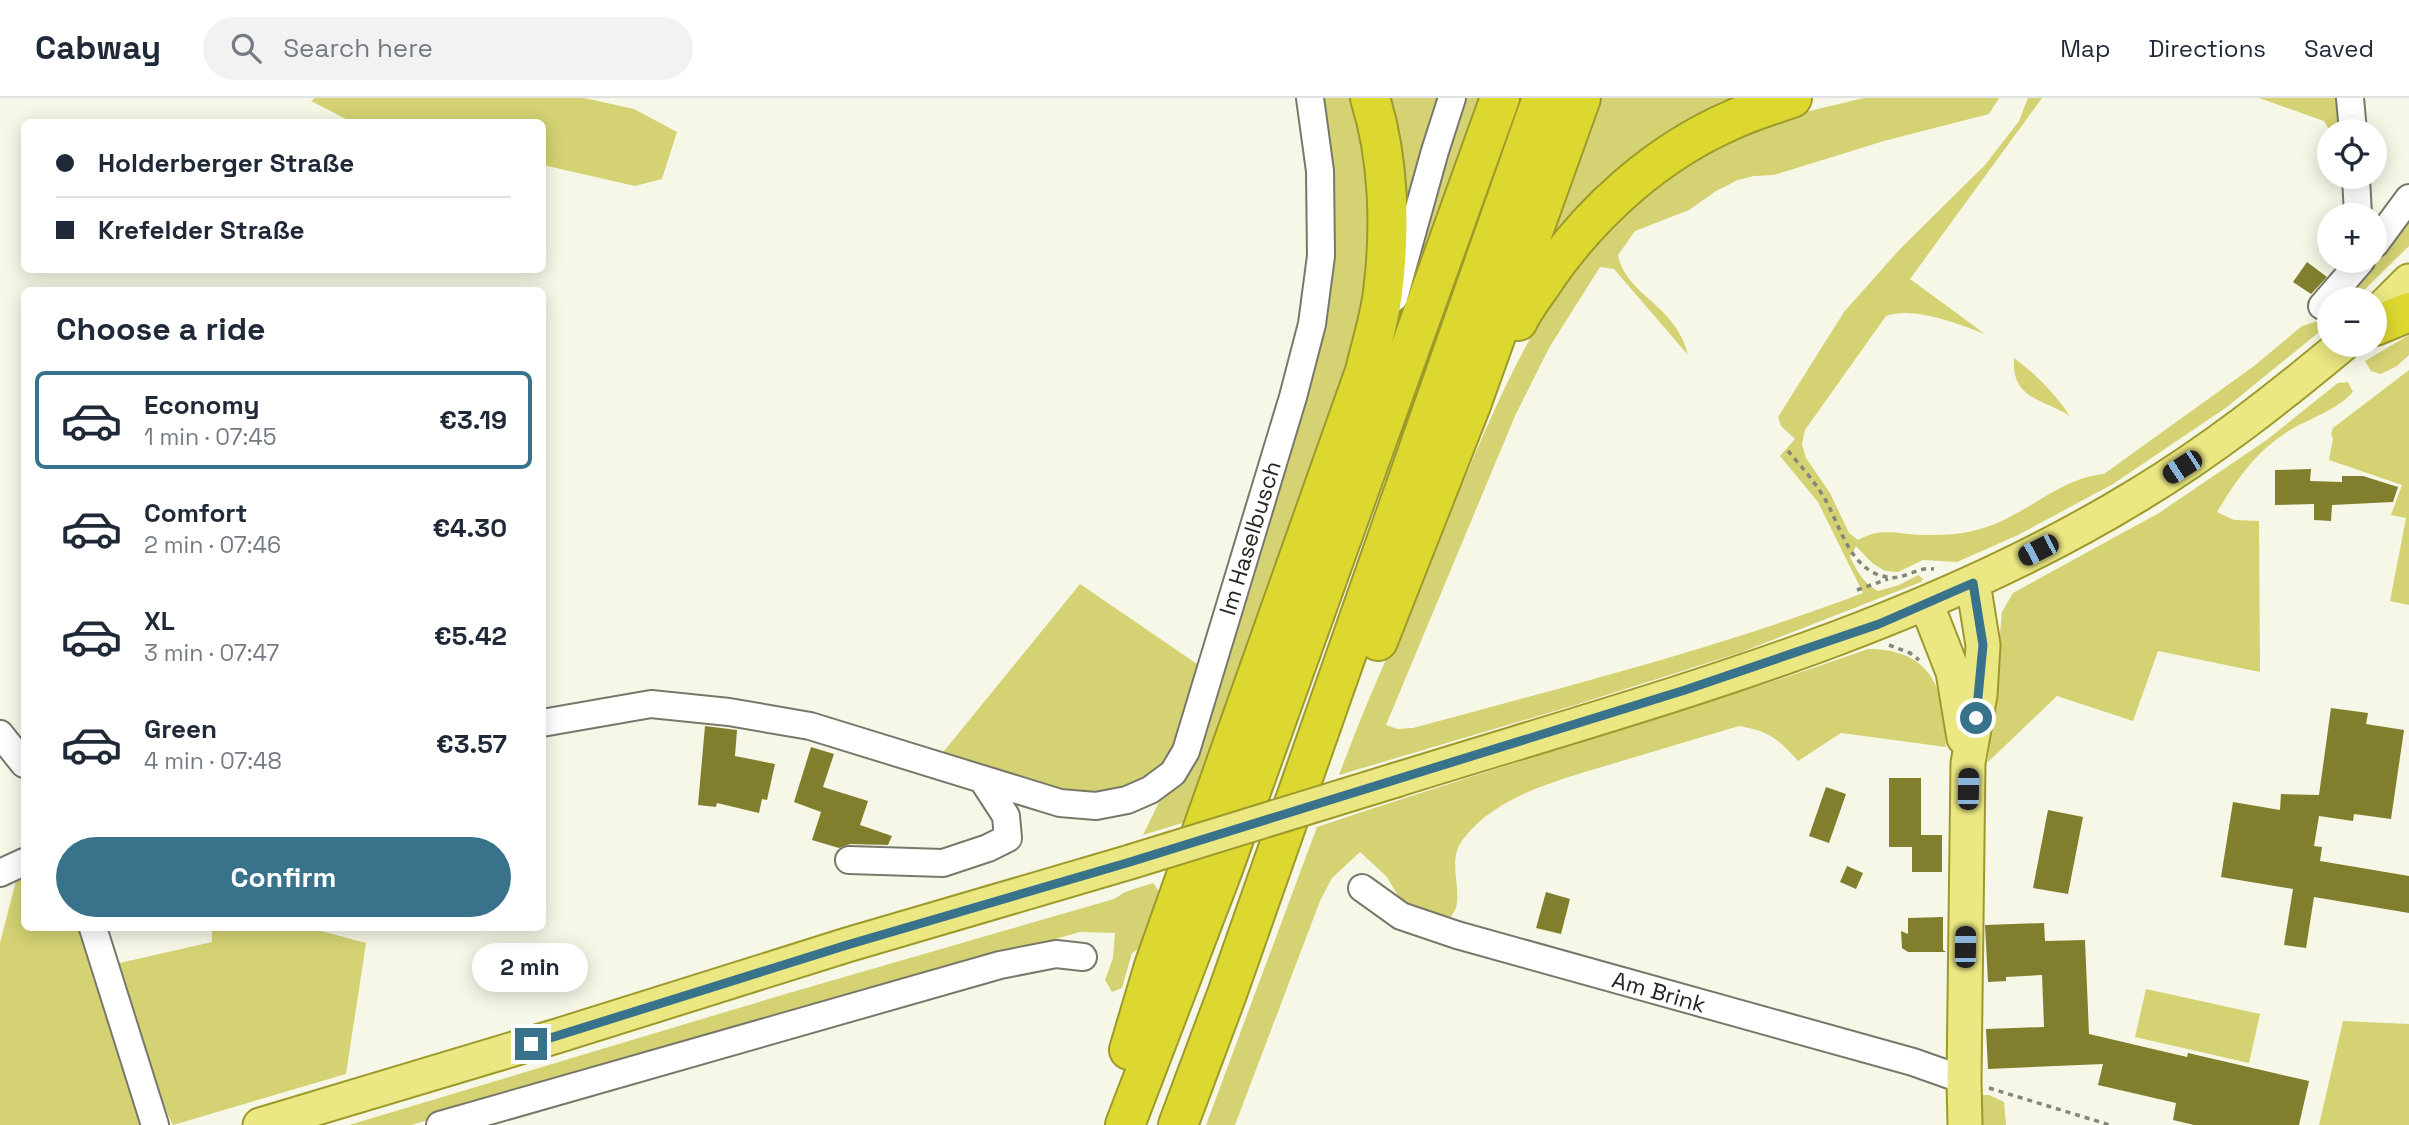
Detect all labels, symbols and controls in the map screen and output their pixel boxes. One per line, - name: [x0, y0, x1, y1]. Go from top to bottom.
- search box: [203, 17, 693, 80]
- text: Cabway: [35, 27, 161, 69]
- icon: search: [227, 29, 265, 67]
- text: Search here: [283, 31, 433, 65]
- text: Map: [2060, 33, 2110, 64]
- text: Directions: [2148, 33, 2266, 64]
- text: Saved: [2304, 33, 2374, 64]
- map controls: [2317, 119, 2387, 357]
- button: locate: [2317, 119, 2387, 189]
- text: Holderberger Straße: [98, 146, 354, 180]
- button: +: [2317, 203, 2387, 273]
- text: Krefelder Straße: [98, 213, 305, 247]
- button: −: [2317, 287, 2387, 357]
- text: Choose a ride: [56, 309, 266, 349]
- text: Economy: [144, 388, 260, 422]
- icon: car: [60, 389, 123, 452]
- text: €3.19: [439, 403, 507, 437]
- text: 1 min · 07:45: [144, 422, 276, 452]
- car: [2159, 447, 2206, 487]
- street label: Im Haselbusch: [1212, 457, 1288, 619]
- text: Comfort: [144, 496, 247, 530]
- icon: car: [60, 497, 123, 560]
- text: €4.30: [432, 511, 507, 545]
- text: 2 min · 07:46: [144, 530, 281, 560]
- car: [2015, 531, 2062, 569]
- text: XL: [144, 604, 175, 638]
- icon: car: [60, 605, 123, 668]
- text: €5.42: [434, 619, 507, 653]
- text: 3 min · 07:47: [144, 638, 279, 668]
- route start: [1960, 702, 1992, 734]
- text: Green: [144, 712, 217, 746]
- icon: car: [60, 713, 123, 776]
- text: €3.57: [436, 727, 507, 761]
- text: 4 min · 07:48: [144, 746, 282, 776]
- car: [1958, 768, 1979, 810]
- button: Confirm: [56, 837, 511, 917]
- car: [1955, 926, 1976, 968]
- callout: 2 min: [473, 942, 589, 992]
- text: 2 min: [500, 952, 560, 982]
- street label: Am Brink: [1609, 964, 1709, 1020]
- route end: [515, 1028, 547, 1060]

